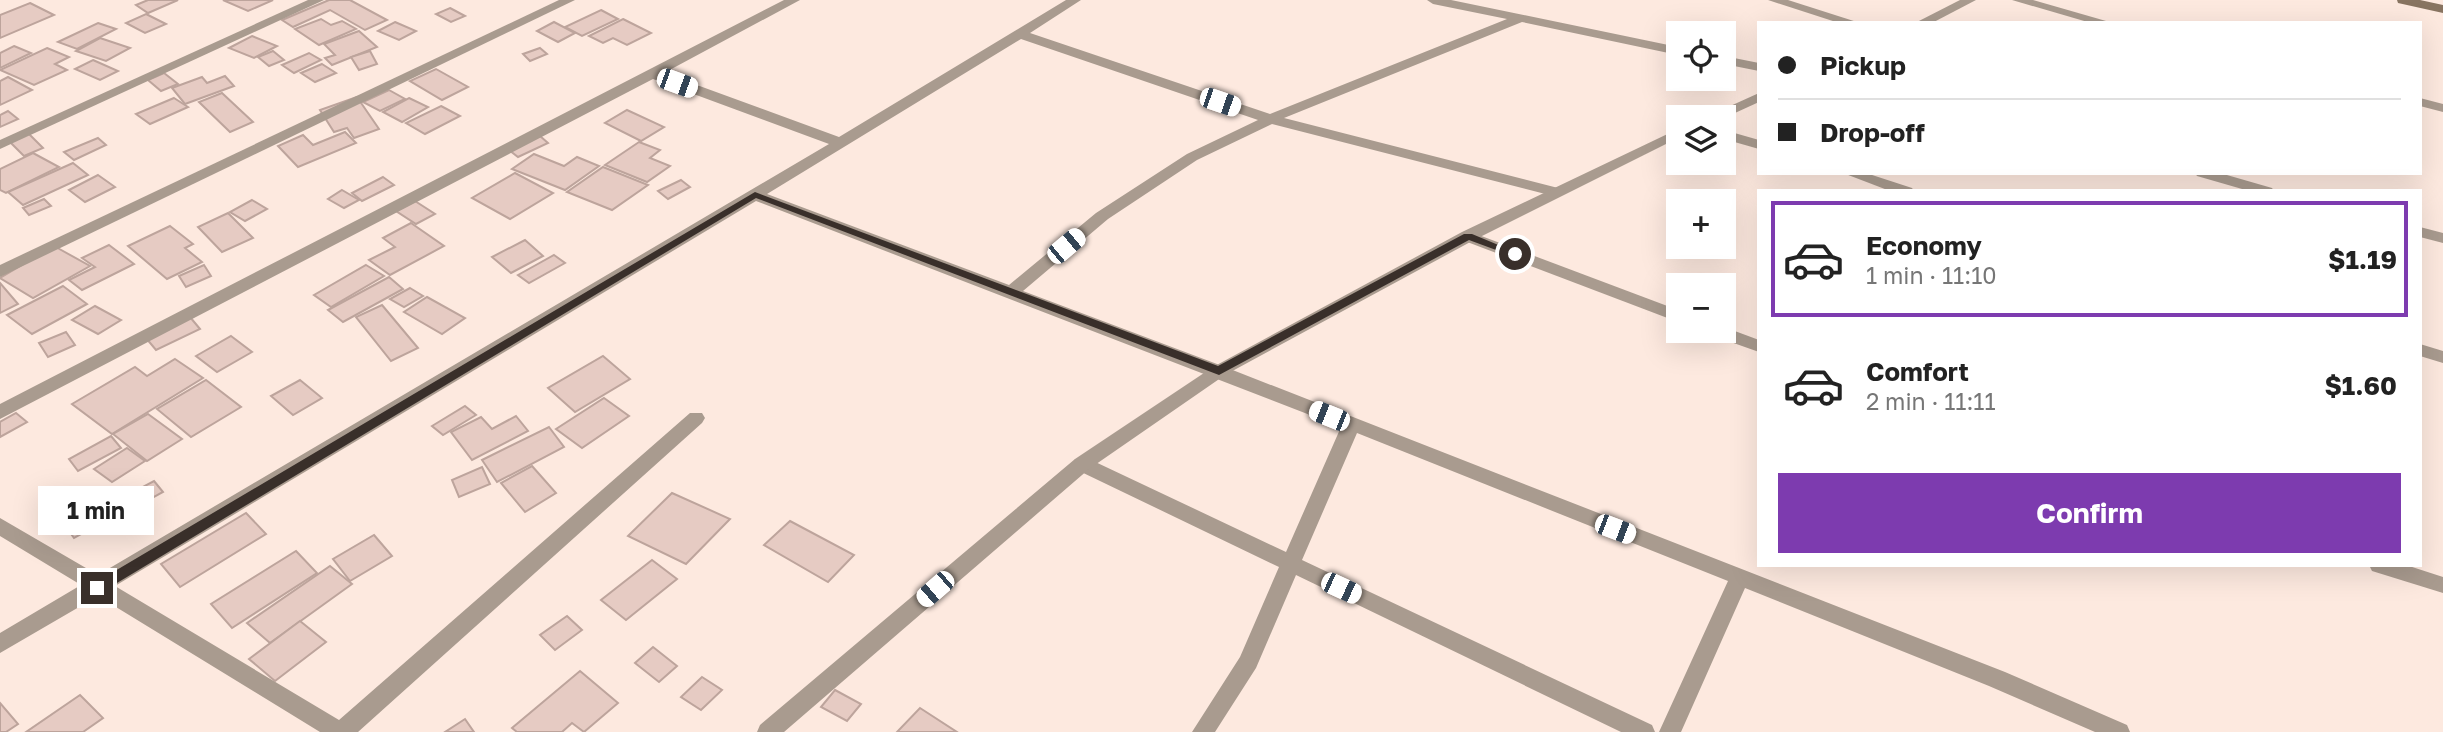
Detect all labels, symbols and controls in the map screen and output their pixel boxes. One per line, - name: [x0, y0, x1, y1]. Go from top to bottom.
- map controls: [1666, 21, 1736, 343]
- button: locate: [1666, 21, 1736, 91]
- text: Pickup: [1820, 50, 1906, 81]
- car: [654, 66, 701, 100]
- car: [1197, 85, 1244, 119]
- button: layers: [1666, 105, 1736, 175]
- text: Drop-off: [1820, 117, 1925, 148]
- button: +: [1666, 189, 1736, 259]
- car: [1044, 224, 1089, 268]
- icon: car: [1782, 228, 1845, 291]
- text: Economy: [1866, 230, 1982, 261]
- route start: [1499, 238, 1531, 270]
- text: $1.19: [2328, 244, 2397, 275]
- text: 1 min · 11:10: [1866, 261, 1997, 289]
- button: −: [1666, 273, 1736, 343]
- icon: car: [1782, 354, 1845, 417]
- text: Comfort: [1866, 356, 1969, 387]
- text: $1.60: [2324, 370, 2397, 401]
- text: 2 min · 11:11: [1866, 387, 1996, 415]
- car: [1306, 398, 1353, 434]
- button: Confirm: [1778, 473, 2401, 553]
- callout: 1 min: [39, 486, 155, 536]
- text: 1 min: [67, 496, 125, 524]
- car: [1592, 512, 1639, 546]
- car: [913, 567, 958, 611]
- car: [1318, 570, 1365, 606]
- route end: [81, 572, 113, 604]

